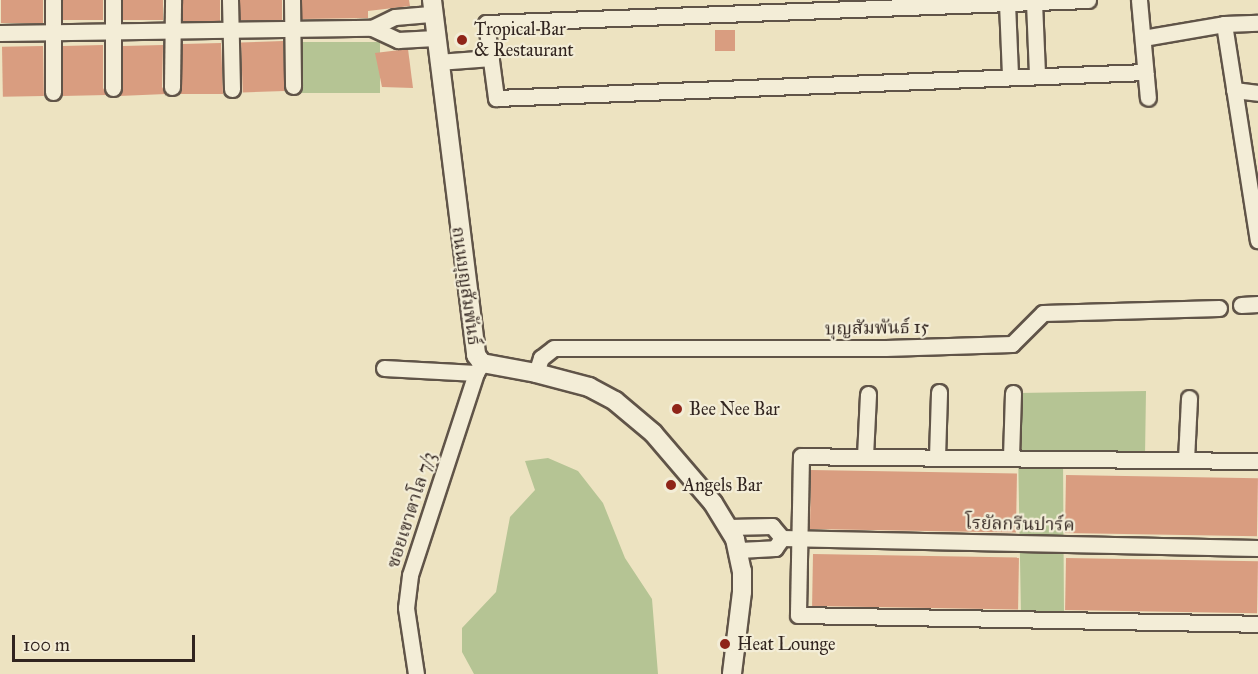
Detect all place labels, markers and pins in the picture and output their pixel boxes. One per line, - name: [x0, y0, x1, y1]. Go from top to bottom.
- place label: Tropical Bar & Restaurant: [474, 19, 574, 62]
- marker: Tropical Bar & Restaurant: [455, 33, 469, 47]
- place label: Bee Nee Bar: [689, 398, 780, 420]
- marker: Bee Nee Bar: [670, 402, 684, 416]
- place label: Angels Bar: [683, 474, 762, 496]
- marker: Angels Bar: [664, 478, 678, 492]
- place label: Heat Lounge: [737, 633, 835, 655]
- marker: Heat Lounge: [718, 637, 732, 651]

